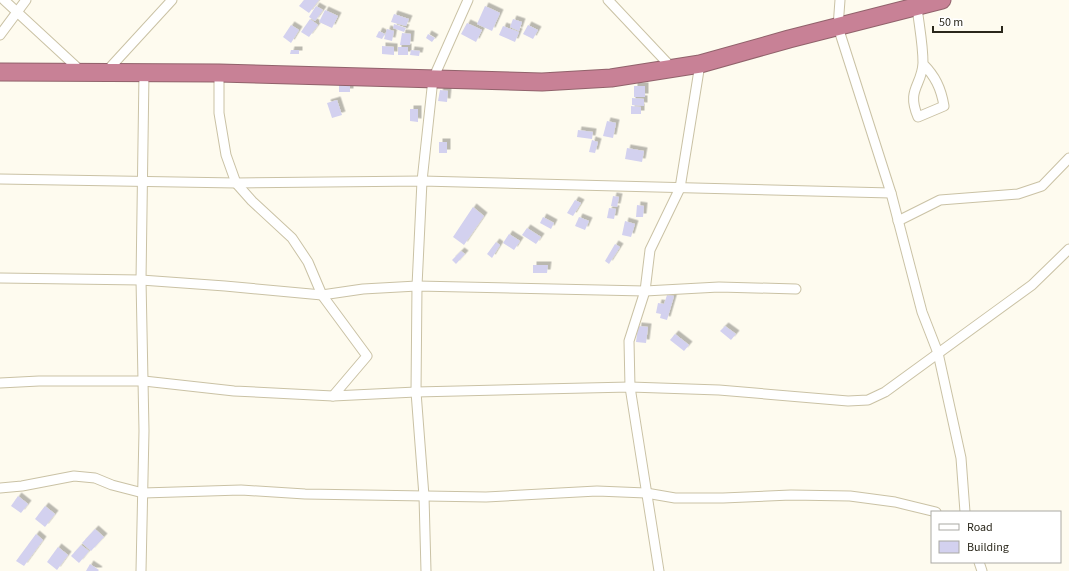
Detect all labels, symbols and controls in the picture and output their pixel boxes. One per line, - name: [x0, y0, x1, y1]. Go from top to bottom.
- scale bar: [933, 8, 1002, 34]
- text: 50 m: [939, 14, 963, 31]
- legend: [931, 511, 1061, 563]
- text: Road: [967, 519, 993, 536]
- text: Building: [967, 539, 1009, 556]

